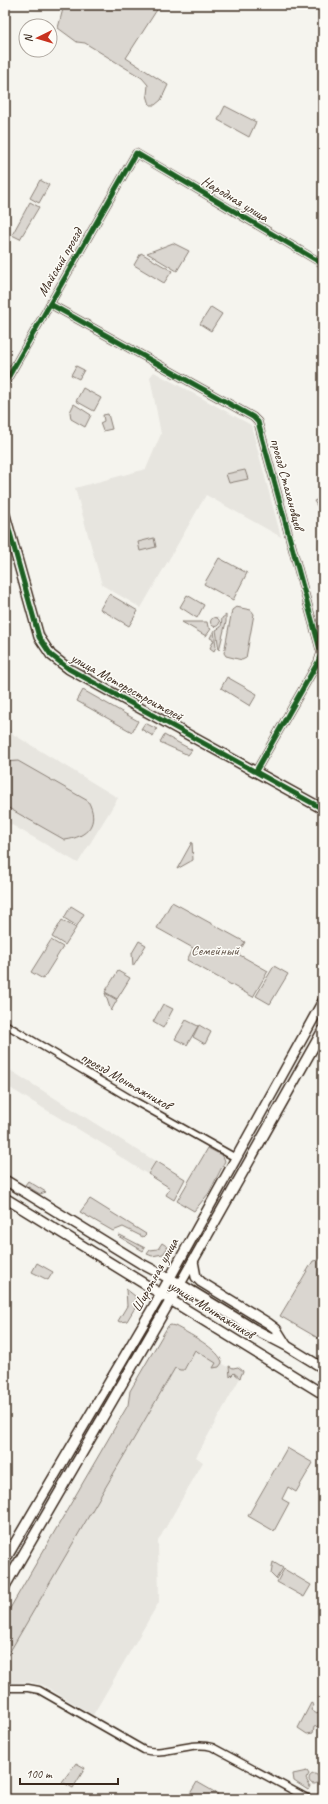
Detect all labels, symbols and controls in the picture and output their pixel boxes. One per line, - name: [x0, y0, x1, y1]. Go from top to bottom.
- north arrow: [18, 18, 58, 58]
- text: N: [21, 33, 35, 43]
- street label: Народная улица: [199, 172, 272, 226]
- street label: Майский проезд: [34, 223, 87, 299]
- street label: проезд Стахановцев: [267, 437, 308, 535]
- street label: улица Моторостроителей: [67, 649, 187, 725]
- park label: Семейный: [191, 942, 240, 959]
- street label: проезд Монтажников: [78, 1048, 177, 1115]
- street label: Широтная улица: [128, 1234, 183, 1315]
- street label: улица Монтажников: [166, 1277, 260, 1344]
- scale bar: [20, 1760, 118, 1786]
- text: 100 m: [26, 1766, 53, 1782]

